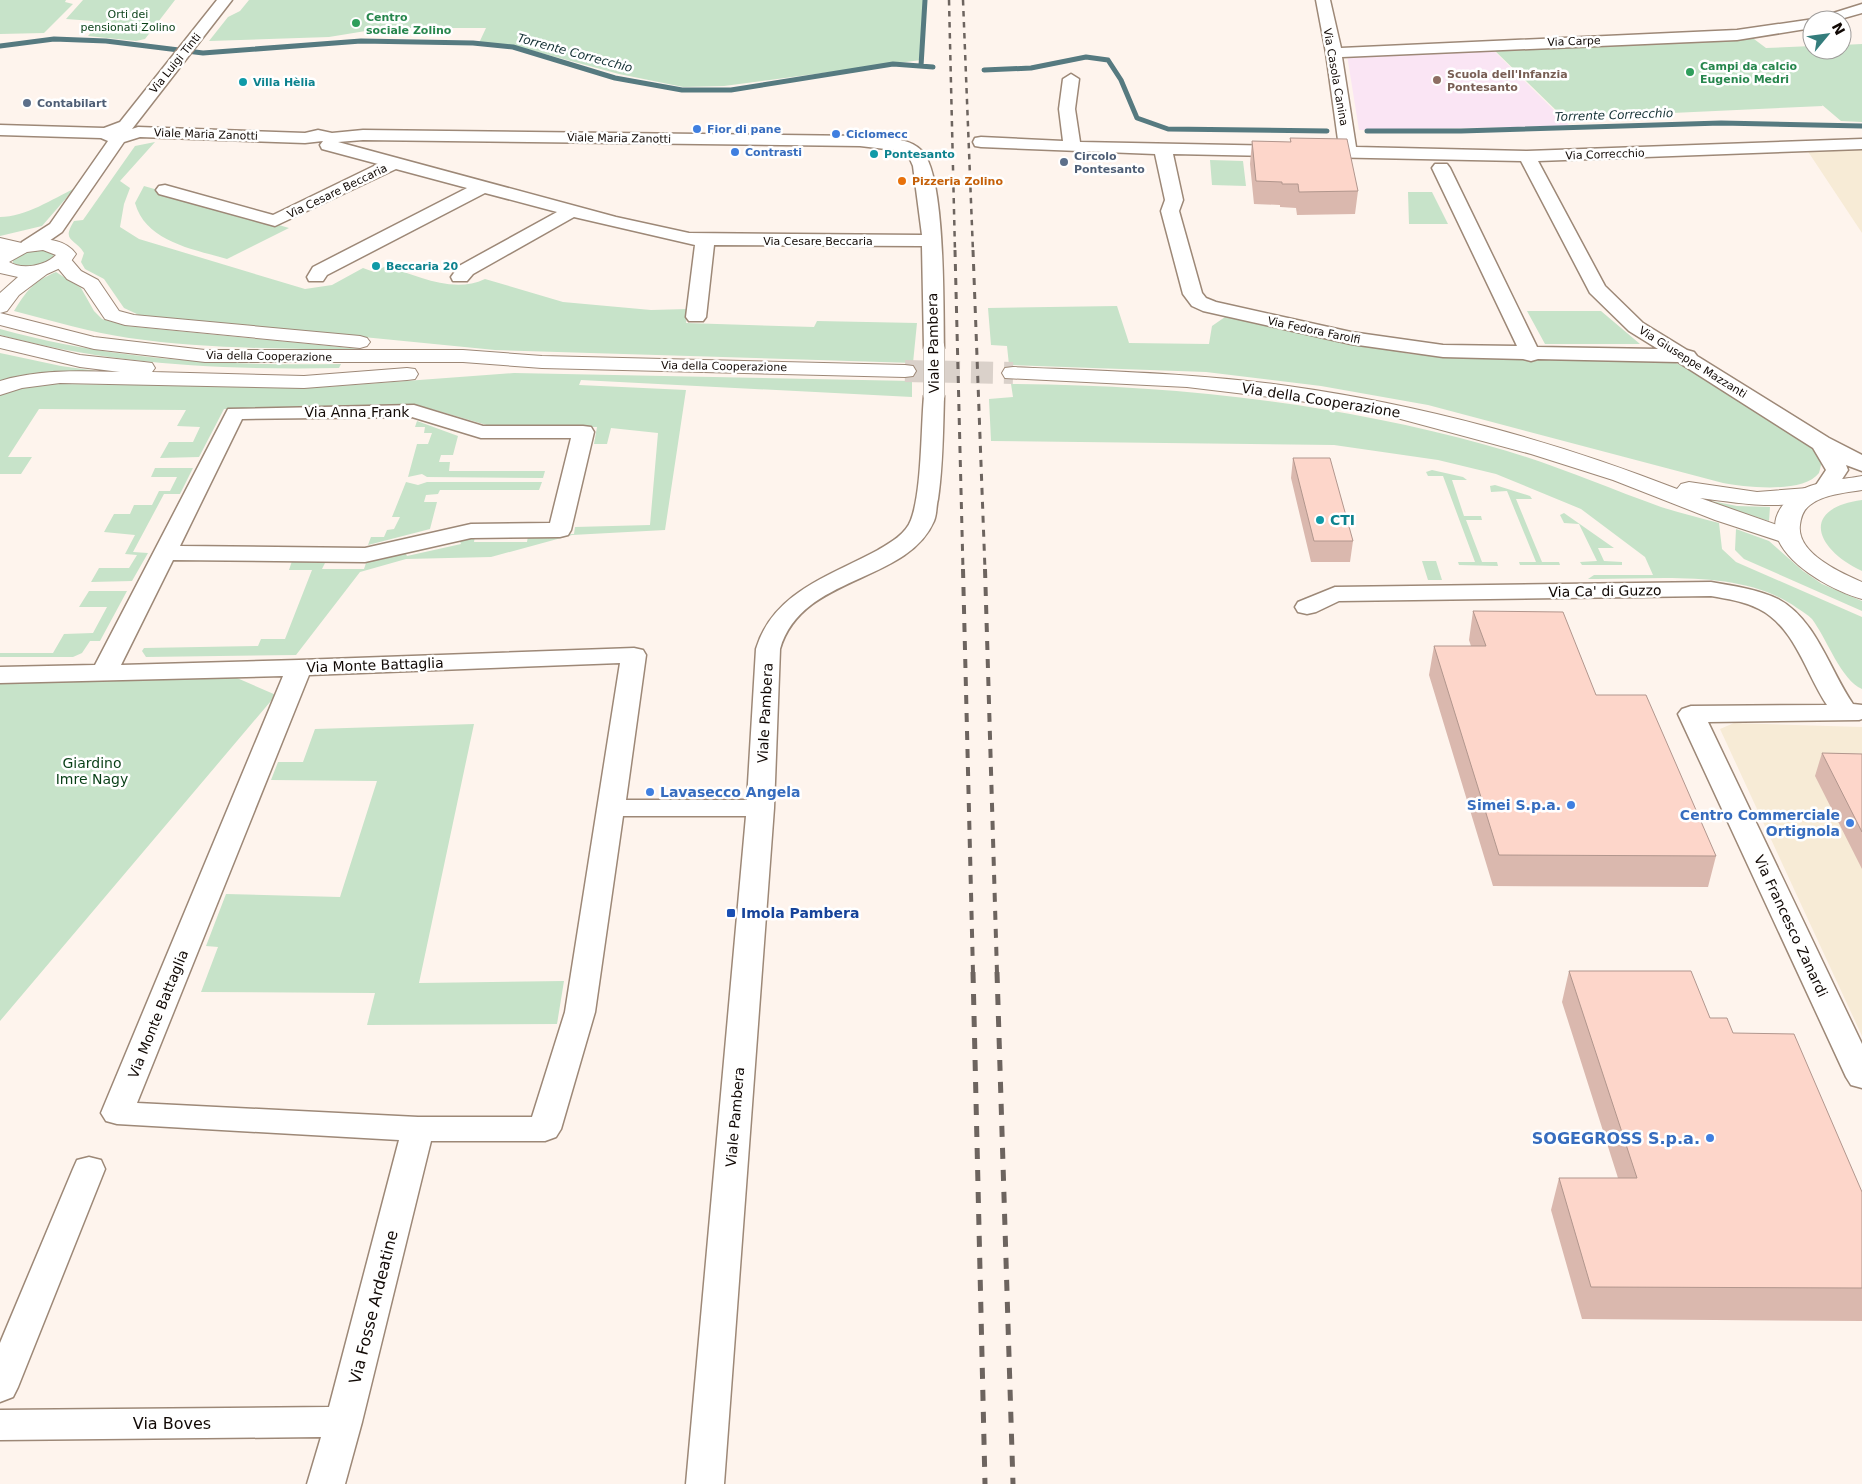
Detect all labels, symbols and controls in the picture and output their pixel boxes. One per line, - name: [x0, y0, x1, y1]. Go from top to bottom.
- park label: Orti dei pensionati Zolino: [81, 8, 176, 34]
- north arrow: [1802, 10, 1852, 60]
- place label: Centro sociale Zolino: [366, 11, 452, 37]
- marker: Centro sociale Zolino: [350, 17, 362, 29]
- text: N: [1829, 20, 1848, 38]
- street label: Via Casola Canina: [1321, 27, 1350, 127]
- street label: Via Luigi Tinti: [147, 31, 204, 96]
- water label: Torrente Correcchio: [516, 31, 634, 75]
- street label: Via Carpe: [1547, 34, 1601, 49]
- place label: Campi da calcio Eugenio Medri: [1700, 60, 1798, 86]
- marker: Campi da calcio Eugenio Medri: [1684, 66, 1696, 78]
- place label: Scuola dell'Infanzia Pontesanto: [1447, 68, 1568, 94]
- marker: Scuola dell'Infanzia Pontesanto: [1431, 74, 1443, 86]
- marker: Villa Hèlia: [237, 76, 249, 88]
- place label: Villa Hèlia: [253, 76, 316, 89]
- marker: Contabilart: [21, 97, 33, 109]
- place label: Contabilart: [37, 97, 107, 110]
- water label: Torrente Correcchio: [1555, 106, 1673, 124]
- marker: Fior di pane: [691, 123, 703, 135]
- place label: Fior di pane: [707, 123, 781, 136]
- street label: Viale Maria Zanotti: [154, 126, 258, 143]
- marker: Ciclomecc: [830, 128, 842, 140]
- place label: Ciclomecc: [846, 128, 908, 141]
- street label: Viale Maria Zanotti: [567, 131, 671, 146]
- marker: Contrasti: [729, 146, 741, 158]
- place label: Contrasti: [745, 146, 802, 159]
- street label: Via Correcchio: [1565, 147, 1645, 162]
- marker: Pontesanto: [868, 148, 880, 160]
- place label: Pontesanto: [884, 148, 955, 161]
- place label: Circolo Pontesanto: [1074, 150, 1145, 176]
- marker: Circolo Pontesanto: [1058, 156, 1070, 168]
- street label: Via Cesare Beccaria: [285, 162, 389, 221]
- marker: Pizzeria Zolino: [896, 175, 908, 187]
- place label: Pizzeria Zolino: [912, 175, 1003, 188]
- street label: Via Cesare Beccaria: [763, 235, 873, 248]
- marker: Beccaria 20: [370, 260, 382, 272]
- place label: Beccaria 20: [386, 260, 458, 273]
- street label: Viale Pambera: [924, 293, 942, 393]
- street label: Via Fedora Farolfi: [1266, 314, 1362, 347]
- street label: Via Giuseppe Mazzanti: [1636, 324, 1749, 401]
- street label: Via della Cooperazione: [206, 349, 332, 364]
- street label: Via della Cooperazione: [661, 359, 787, 374]
- street label: Via della Cooperazione: [1240, 380, 1402, 420]
- street label: Via Anna Frank: [305, 404, 410, 420]
- place label: CTI: [1330, 512, 1355, 528]
- marker: CTI: [1314, 514, 1326, 526]
- street label: Via Ca' di Guzzo: [1548, 582, 1662, 600]
- street label: Via Monte Battaglia: [306, 655, 444, 675]
- street label: Viale Pambera: [754, 662, 776, 764]
- park label: Giardino Imre Nagy: [56, 755, 128, 787]
- place label: Lavasecco Angela: [660, 784, 800, 800]
- marker: Lavasecco Angela: [644, 786, 656, 798]
- place label: Simei S.p.a.: [1467, 797, 1561, 813]
- marker: Simei S.p.a.: [1565, 799, 1577, 811]
- place label: Centro Commerciale Ortignola: [1680, 807, 1840, 839]
- marker: Centro Commerciale Ortignola: [1844, 817, 1856, 829]
- street label: Via Francesco Zanardi: [1751, 853, 1831, 999]
- place label: Imola Pambera: [741, 905, 859, 921]
- marker: Imola Pambera: [725, 907, 737, 919]
- street label: Via Monte Battaglia: [125, 947, 191, 1081]
- street label: Viale Pambera: [723, 1066, 747, 1168]
- place label: SOGEGROSS S.p.a.: [1532, 1129, 1700, 1148]
- marker: SOGEGROSS S.p.a.: [1704, 1132, 1716, 1144]
- street label: Via Fosse Ardeatine: [345, 1228, 402, 1386]
- street label: Via Boves: [133, 1414, 211, 1433]

